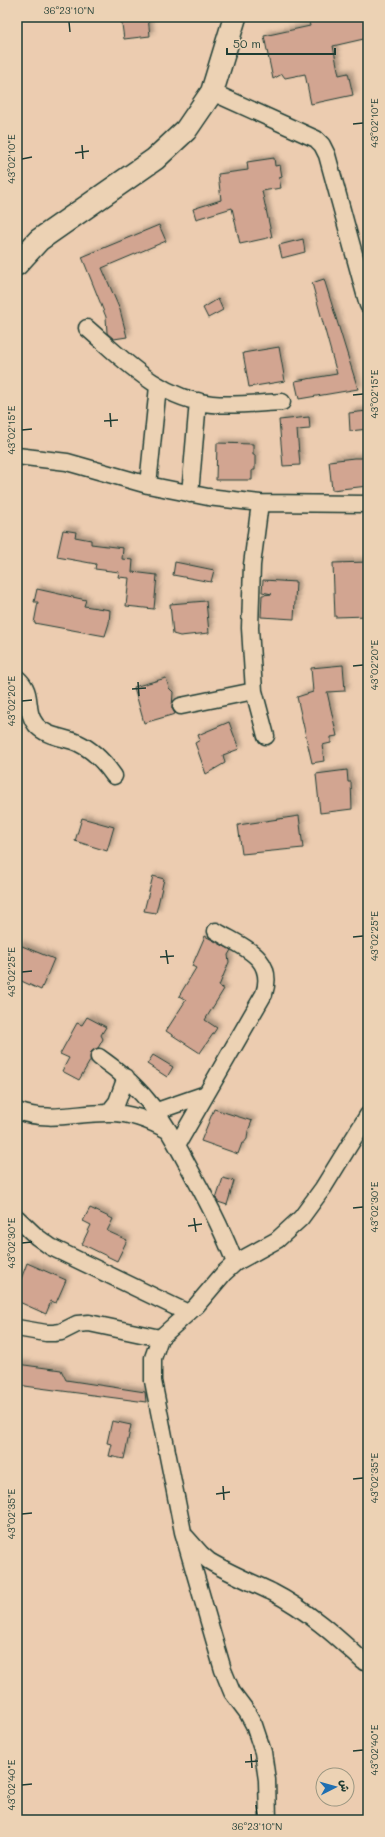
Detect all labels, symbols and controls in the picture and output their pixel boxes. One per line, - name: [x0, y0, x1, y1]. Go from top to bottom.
- text: 36°23'10"N: [44, 3, 94, 17]
- scale bar: [227, 30, 335, 56]
- text: 50 m: [233, 35, 261, 51]
- text: 43°02'10"E: [367, 98, 381, 148]
- text: 43°02'10"E: [4, 134, 18, 184]
- text: 43°02'15"E: [367, 369, 381, 419]
- text: 43°02'15"E: [4, 405, 18, 455]
- text: 43°02'20"E: [367, 639, 381, 690]
- text: 43°02'20"E: [4, 675, 18, 726]
- text: 43°02'25"E: [367, 911, 381, 961]
- text: 43°02'25"E: [4, 947, 18, 997]
- text: 43°02'30"E: [367, 1181, 381, 1232]
- text: 43°02'30"E: [4, 1217, 18, 1268]
- text: 43°02'35"E: [367, 1452, 381, 1503]
- text: 43°02'35"E: [4, 1488, 18, 1539]
- text: 43°02'40"E: [367, 1724, 381, 1775]
- text: 43°02'40"E: [4, 1759, 18, 1810]
- north arrow: [315, 1767, 355, 1807]
- text: ش: [337, 1779, 354, 1793]
- text: 36°23'10"N: [232, 1819, 282, 1833]

